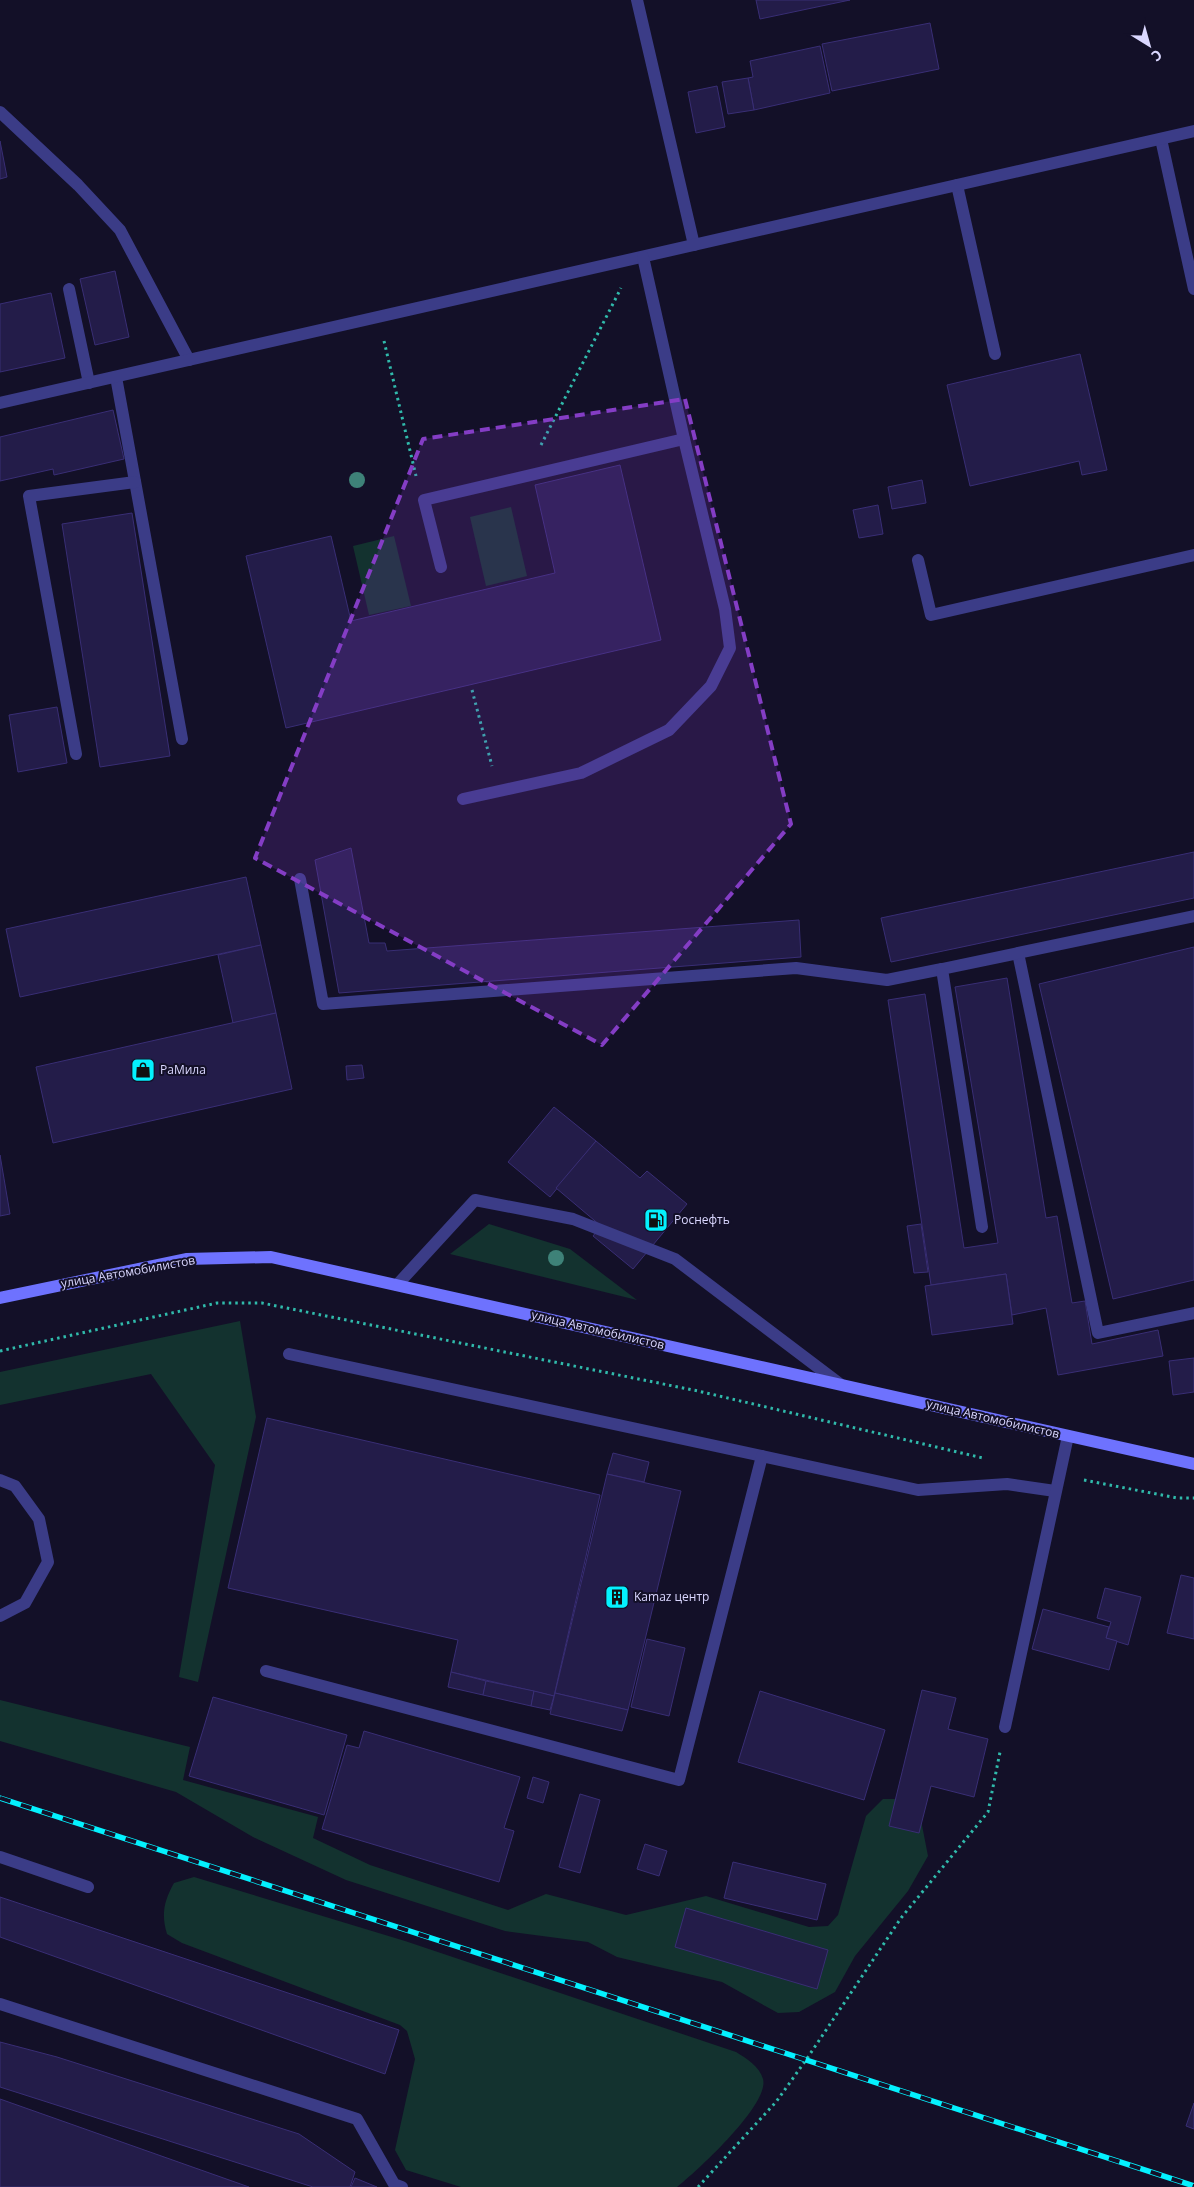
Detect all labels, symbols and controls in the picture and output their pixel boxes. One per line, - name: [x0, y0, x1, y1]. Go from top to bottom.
- north arrow: [1124, 20, 1174, 70]
- text: С: [1148, 46, 1166, 66]
- shop icon: РаМила: [130, 1057, 156, 1083]
- place label: РаМила: [160, 1061, 206, 1078]
- fuel station icon: Роснефть: [643, 1207, 669, 1233]
- place label: Роснефть: [674, 1211, 730, 1228]
- street label: улица Автомобилистов: [60, 1251, 196, 1292]
- street label: улица Автомобилистов: [530, 1306, 666, 1353]
- street label: улица Автомобилистов: [925, 1395, 1061, 1442]
- building icon: Kamaz центр: [604, 1584, 630, 1610]
- place label: Kamaz центр: [634, 1588, 709, 1605]

